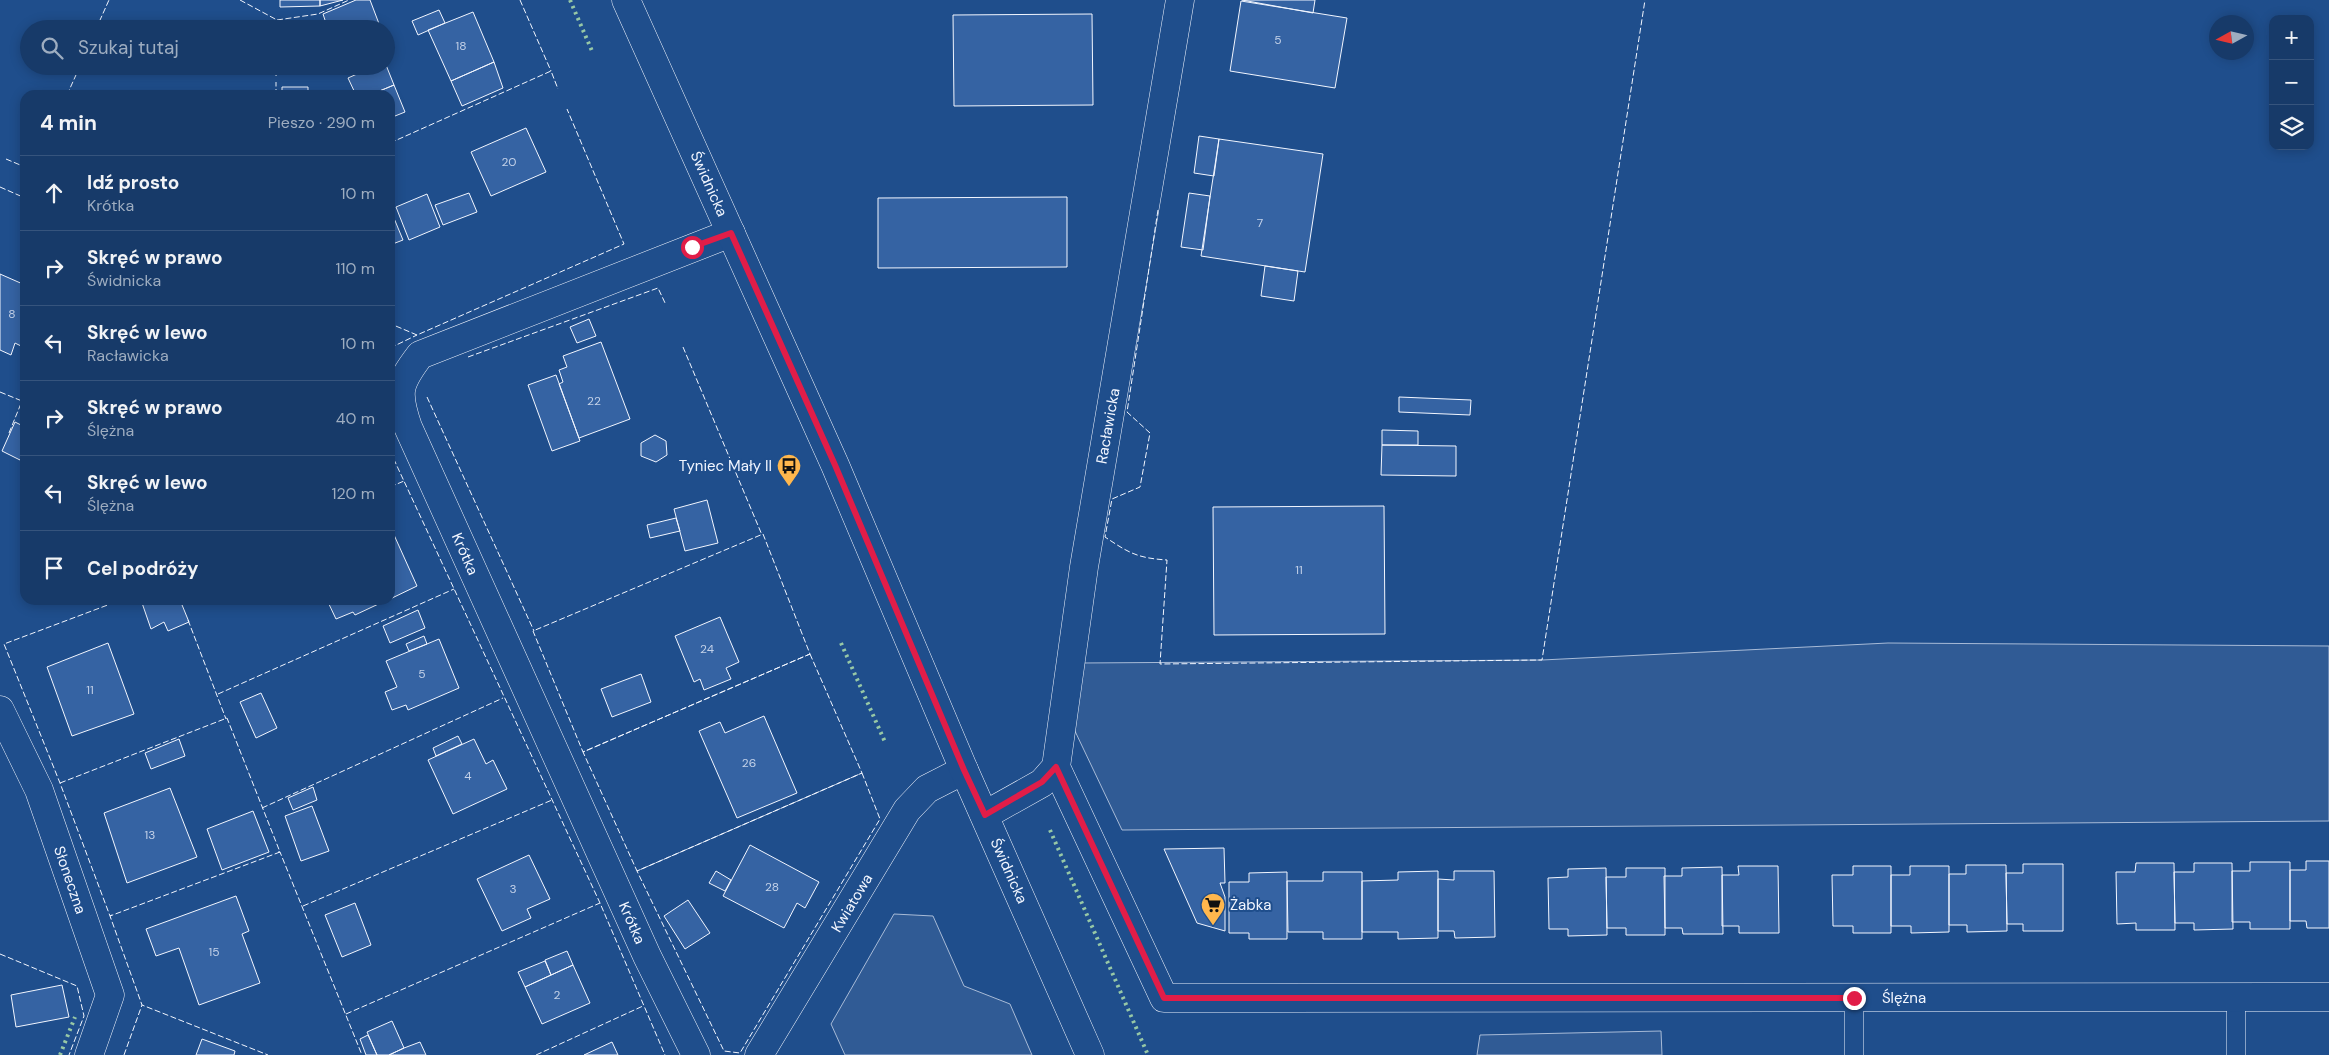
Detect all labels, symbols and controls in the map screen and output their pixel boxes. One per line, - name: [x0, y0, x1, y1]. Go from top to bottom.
- north arrow: [2209, 15, 2254, 60]
- map controls: [2269, 15, 2314, 150]
- button: +: [2269, 15, 2314, 60]
- search box: [20, 20, 395, 75]
- house number: 5: [1274, 32, 1282, 48]
- icon: search: [38, 34, 66, 62]
- text: Szukaj tutaj: [78, 35, 179, 60]
- house number: 18: [455, 38, 467, 54]
- button: −: [2269, 60, 2314, 105]
- button: layers: [2269, 105, 2314, 150]
- text: 4 min: [40, 109, 97, 137]
- text: Pieszo · 290 m: [268, 112, 375, 133]
- street label: Świdnicka: [686, 148, 732, 220]
- house number: 20: [501, 154, 517, 170]
- text: Idź prosto: [87, 170, 179, 195]
- icon: ahead: [40, 179, 68, 207]
- text: 10 m: [341, 183, 375, 204]
- text: Krótka: [87, 195, 134, 216]
- house number: 7: [1257, 215, 1263, 231]
- route start: [681, 236, 704, 259]
- text: Skręć w prawo: [87, 245, 223, 270]
- icon: right: [40, 254, 68, 282]
- text: 110 m: [336, 258, 375, 279]
- text: Świdnicka: [87, 270, 161, 291]
- house number: 8: [8, 306, 16, 322]
- text: Skręć w lewo: [87, 320, 208, 345]
- icon: left: [40, 329, 68, 357]
- text: 10 m: [341, 333, 375, 354]
- text: Racławicka: [87, 345, 169, 366]
- street label: Racławicka: [1092, 387, 1124, 465]
- house number: 22: [587, 393, 601, 409]
- text: Skręć w prawo: [87, 395, 223, 420]
- icon: right: [40, 404, 68, 432]
- text: 40 m: [336, 408, 375, 429]
- text: Ślężna: [87, 420, 134, 441]
- bus stop icon: Tyniec Mały II: [776, 453, 802, 487]
- place label: Tyniec Mały II: [679, 456, 772, 476]
- text: Skręć w lewo: [87, 470, 208, 495]
- icon: left: [40, 479, 68, 507]
- text: 120 m: [331, 483, 375, 504]
- text: Ślężna: [87, 495, 134, 516]
- street label: Krótka: [447, 530, 483, 578]
- icon: arrive: [40, 554, 68, 582]
- text: Cel podróży: [87, 556, 198, 581]
- house number: 11: [1295, 562, 1303, 578]
- house number: 24: [700, 641, 714, 657]
- house number: 5: [418, 666, 426, 682]
- house number: 11: [86, 682, 94, 698]
- house number: 26: [742, 755, 756, 771]
- house number: 4: [464, 768, 472, 784]
- house number: 13: [145, 827, 155, 843]
- street label: Świdnicka: [986, 835, 1032, 907]
- street label: Słoneczna: [49, 843, 91, 917]
- street label: Kwiatowa: [827, 870, 877, 936]
- house number: 28: [765, 879, 779, 895]
- house number: 3: [509, 881, 517, 897]
- supermarket icon: Żabka: [1200, 892, 1226, 926]
- place label: Żabka: [1230, 895, 1271, 915]
- street label: Krótka: [614, 899, 650, 947]
- house number: 15: [208, 944, 220, 960]
- house number: 2: [554, 987, 561, 1003]
- route end: [1843, 987, 1866, 1010]
- street label: Ślężna: [1882, 988, 1926, 1008]

